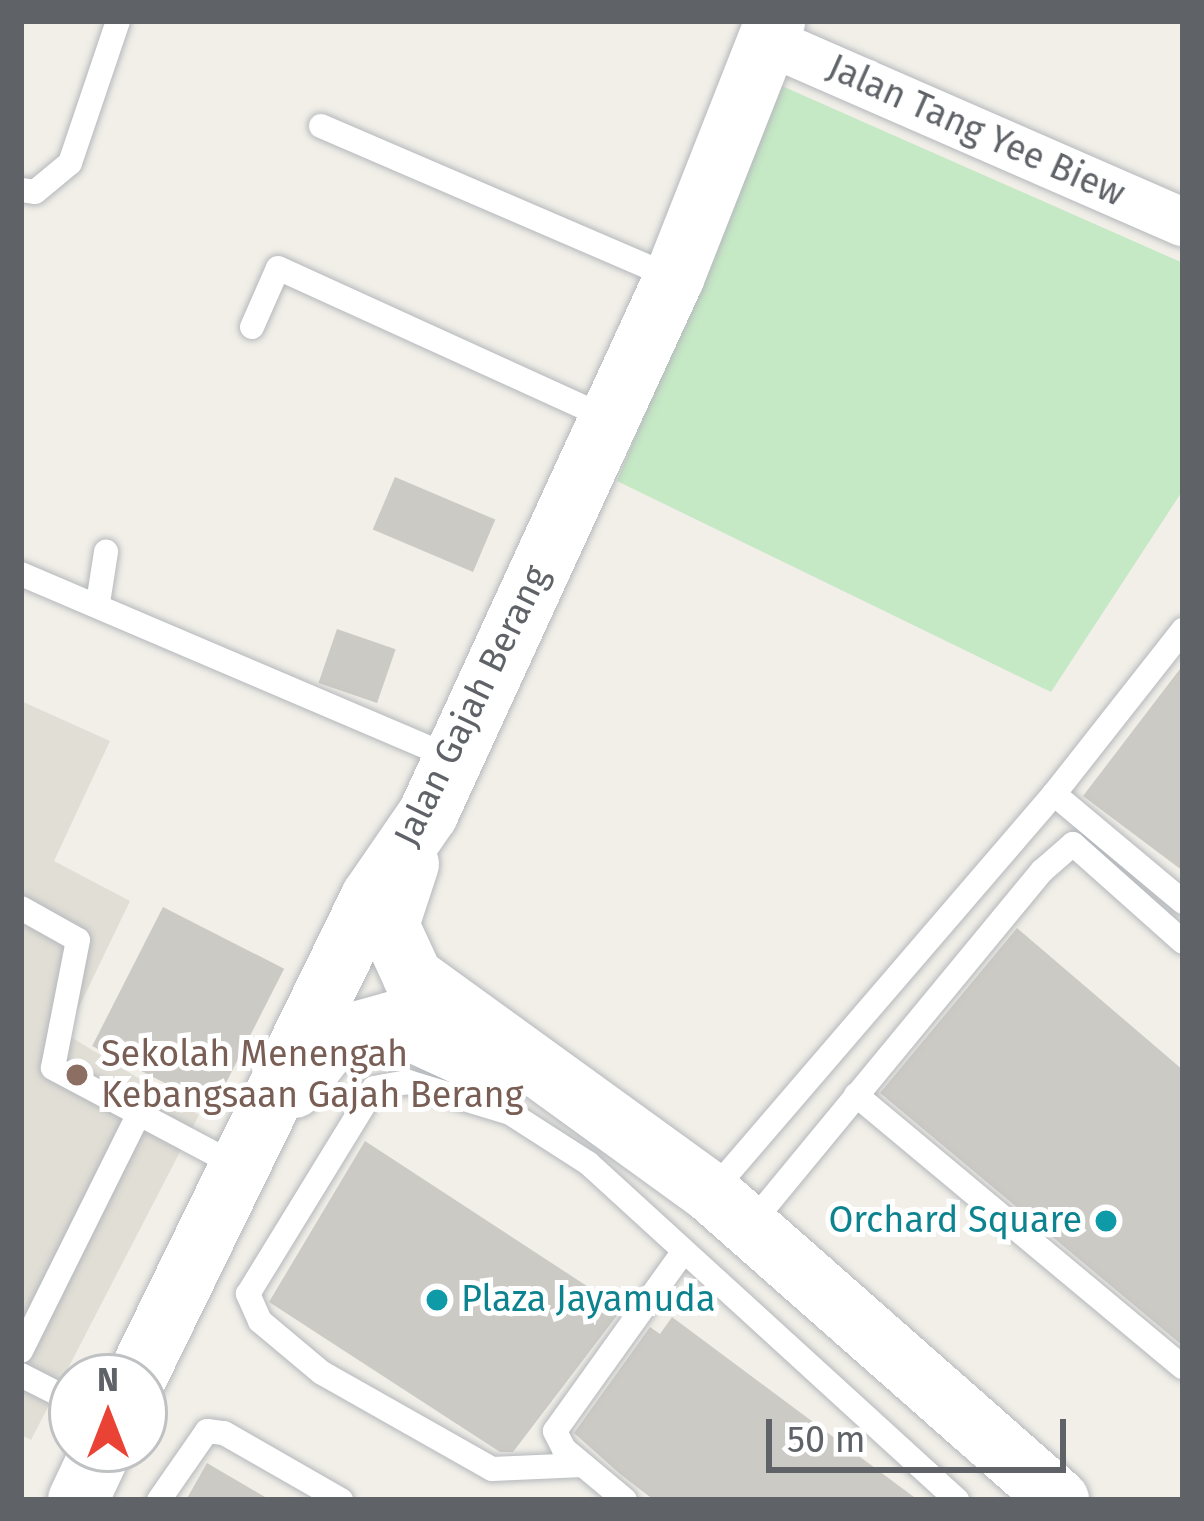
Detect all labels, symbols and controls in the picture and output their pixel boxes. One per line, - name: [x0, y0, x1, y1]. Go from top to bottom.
- street label: Jalan Tang Yee Biew: [821, 46, 1131, 216]
- street label: Jalan Gajah Berang: [385, 559, 559, 853]
- place label: Sekolah Menengah Kebangsaan Gajah Berang: [101, 1032, 523, 1117]
- marker: Sekolah Menengah Kebangsaan Gajah Berang: [64, 1062, 90, 1088]
- place label: Orchard Square: [828, 1199, 1082, 1243]
- marker: Orchard Square: [1093, 1208, 1119, 1234]
- place label: Plaza Jayamuda: [461, 1278, 715, 1322]
- marker: Plaza Jayamuda: [424, 1287, 450, 1313]
- north arrow: [48, 1353, 168, 1473]
- text: N: [97, 1360, 119, 1400]
- scale bar: [772, 1395, 1072, 1469]
- text: 50 m: [787, 1418, 866, 1462]

